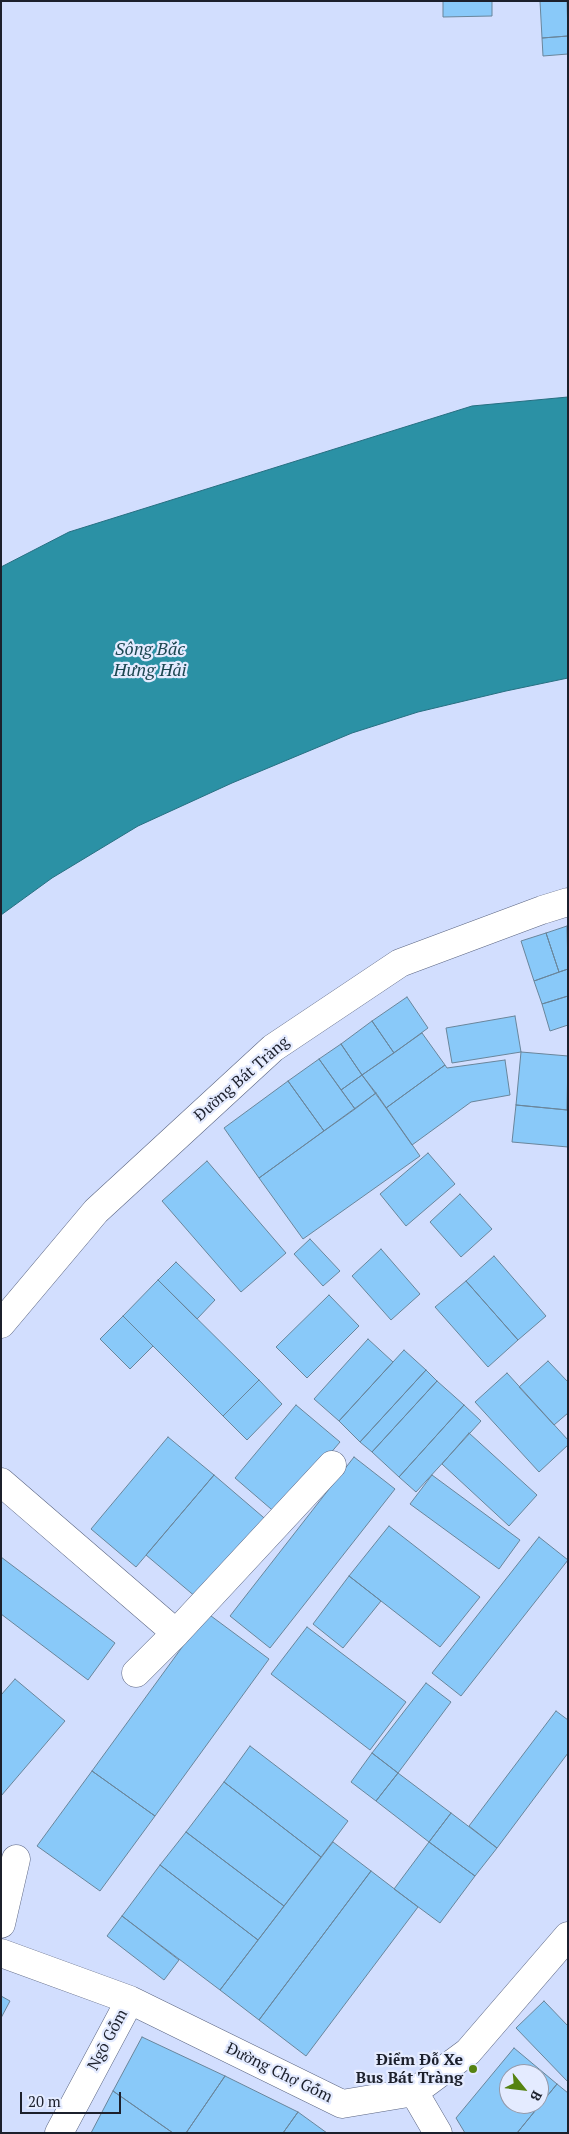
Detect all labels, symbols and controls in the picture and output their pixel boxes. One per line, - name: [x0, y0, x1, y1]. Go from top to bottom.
- water label: Sông Bắc Hưng Hải: [114, 639, 186, 682]
- street label: Đường Bát Tràng: [191, 1033, 293, 1125]
- street label: Ngõ Gốm: [84, 2006, 132, 2074]
- street label: Đường Chợ Gốm: [223, 2039, 335, 2107]
- place label: Điểm Đỗ Xe Bus Bát Tràng: [356, 2050, 463, 2088]
- marker: Điểm Đỗ Xe Bus Bát Tràng: [467, 2063, 479, 2075]
- north arrow: [499, 2064, 549, 2114]
- scale bar: [22, 2082, 124, 2114]
- text: B: [526, 2087, 547, 2105]
- text: 20 m: [28, 2091, 61, 2111]

